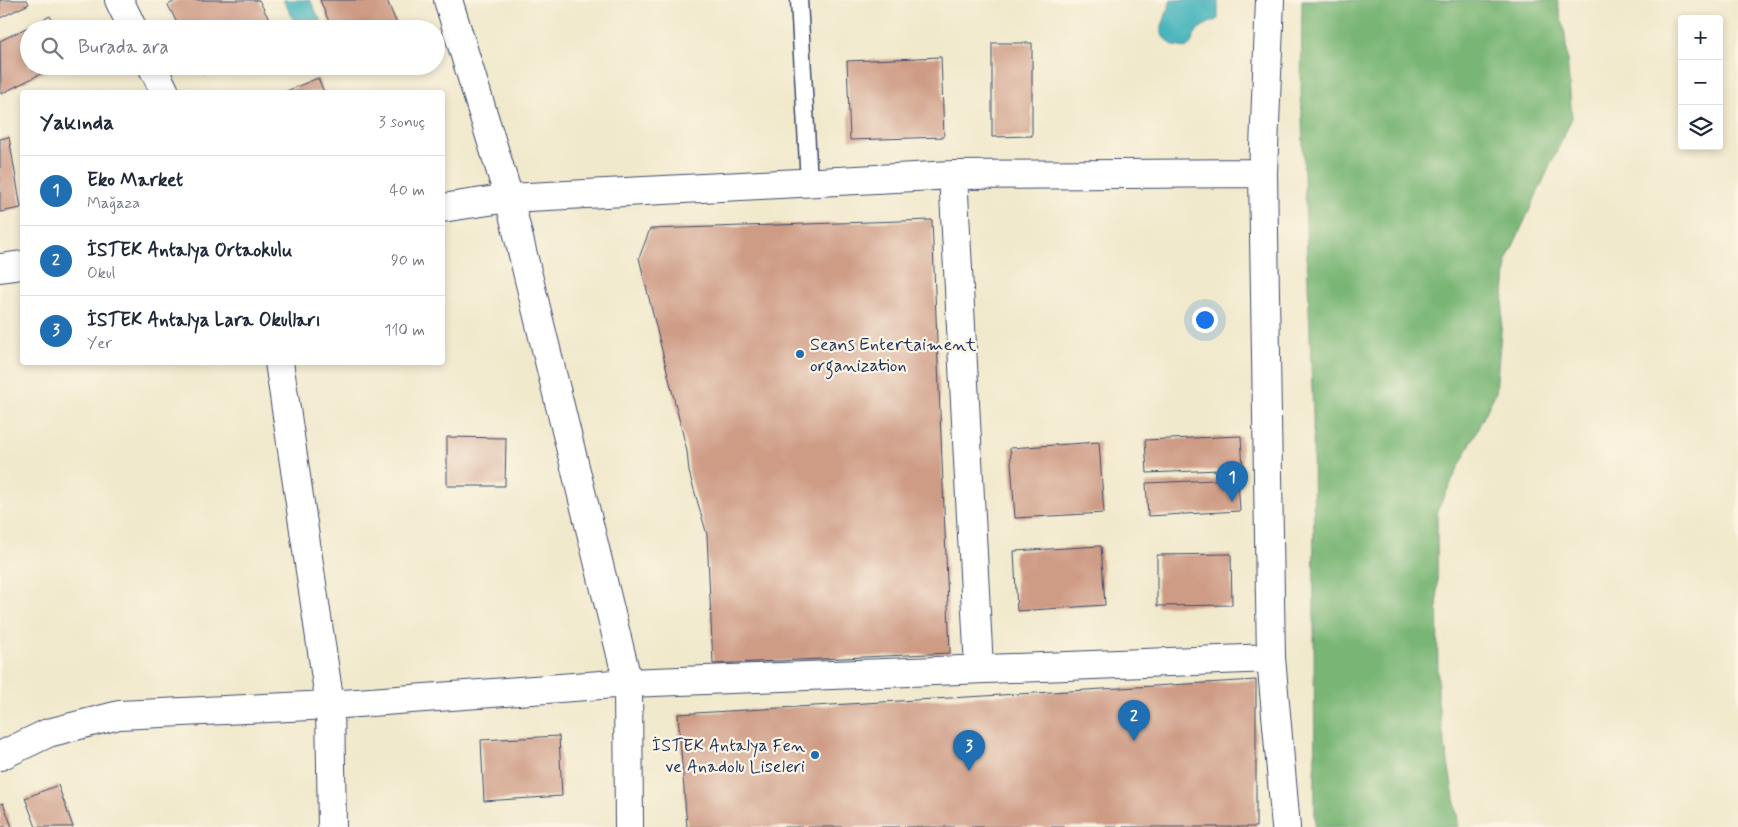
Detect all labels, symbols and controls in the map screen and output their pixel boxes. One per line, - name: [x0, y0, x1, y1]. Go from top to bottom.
- map controls: [1678, 15, 1723, 150]
- button: +: [1678, 15, 1723, 60]
- search box: [20, 20, 445, 75]
- icon: search: [38, 34, 66, 62]
- text: Burada ara: [78, 35, 169, 60]
- button: −: [1678, 60, 1723, 105]
- button: layers: [1678, 105, 1723, 150]
- text: Yakında: [40, 109, 114, 137]
- text: 3 sonuç: [378, 112, 425, 133]
- text: Eko Market: [87, 168, 183, 193]
- text: 1: [52, 180, 60, 201]
- text: 40 m: [389, 180, 425, 201]
- text: Mağaza: [87, 193, 140, 214]
- text: İSTEK Antalya Ortaokulu: [87, 238, 293, 263]
- text: 2: [52, 250, 60, 271]
- text: 90 m: [391, 250, 425, 271]
- text: Okul: [87, 263, 115, 284]
- your location: [1192, 307, 1218, 333]
- text: İSTEK Antalya Lara Okulları: [87, 308, 321, 333]
- text: 3: [52, 320, 60, 341]
- text: 110 m: [384, 320, 425, 341]
- text: Yer: [87, 333, 112, 354]
- place label: Seans Entertaiment organization: [810, 333, 977, 380]
- marker: Seans Entertaiment organization: [794, 348, 806, 360]
- pin: 1: [1216, 461, 1248, 502]
- pin: 2: [1118, 700, 1150, 741]
- pin: 3: [953, 730, 985, 771]
- place label: İSTEK Antalya Fen ve Anadolu Liseleri: [652, 734, 805, 779]
- marker: İSTEK Antalya Fen ve Anadolu Liseleri: [809, 749, 821, 761]

